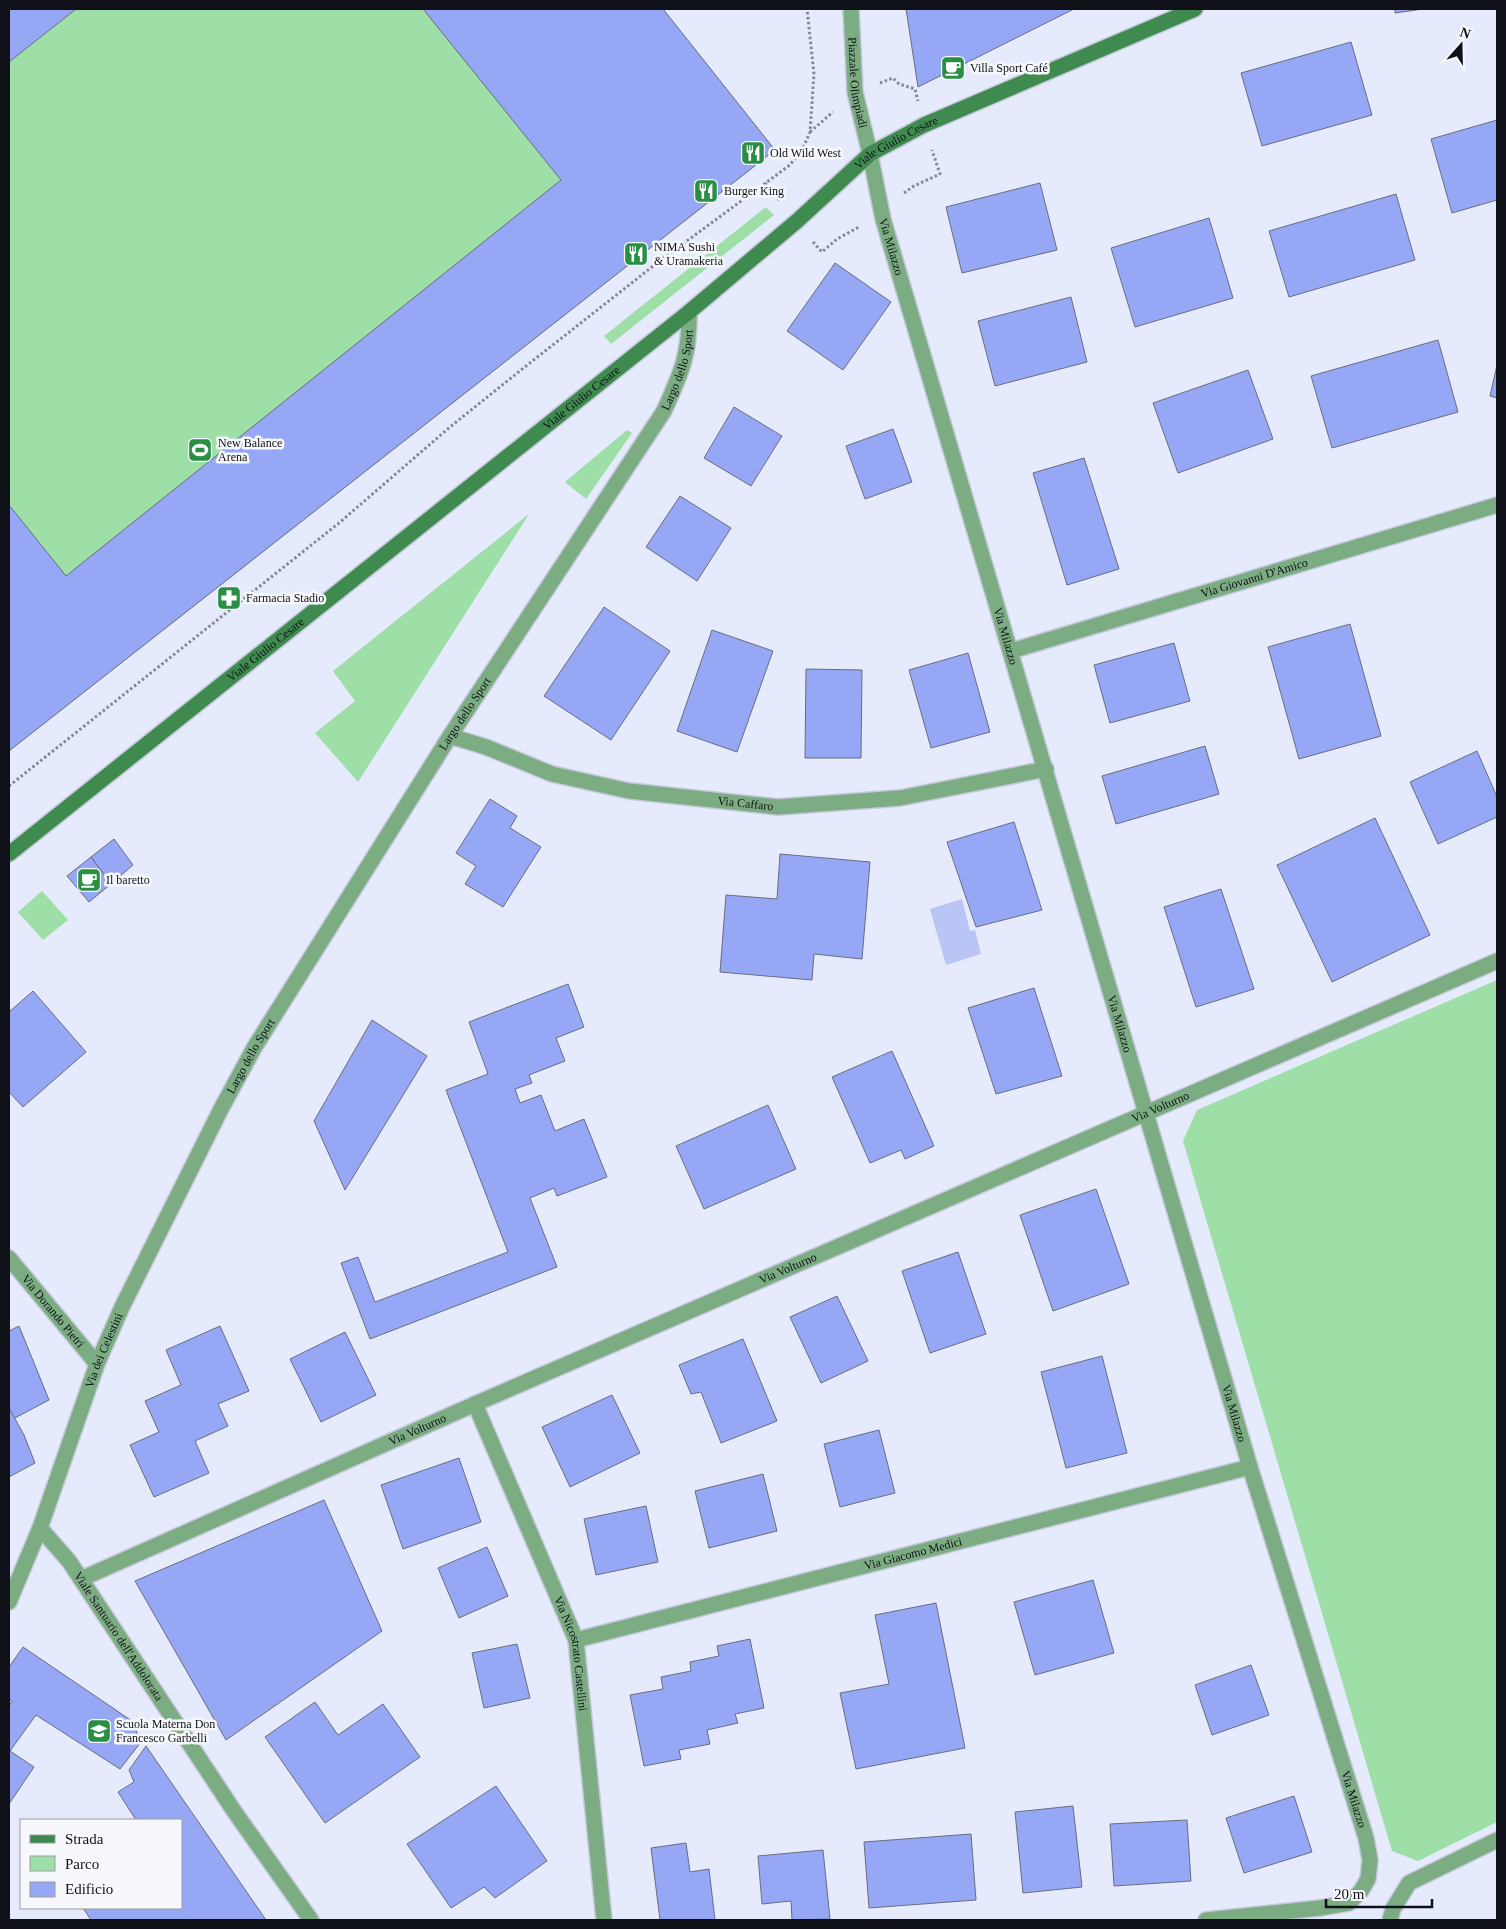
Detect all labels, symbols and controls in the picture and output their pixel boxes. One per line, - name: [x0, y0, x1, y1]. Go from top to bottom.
- north arrow: [1436, 20, 1486, 70]
- text: N: [1458, 24, 1473, 42]
- street label: Piazzale Olimpiadi: [845, 37, 871, 130]
- cafe icon: Villa Sport Café: [940, 55, 966, 81]
- place label: Villa Sport Café: [970, 61, 1048, 75]
- street label: Viale Giulio Cesare: [851, 113, 940, 172]
- restaurant icon: Old Wild West: [740, 140, 766, 166]
- place label: Old Wild West: [770, 146, 841, 160]
- restaurant icon: Burger King: [693, 178, 719, 204]
- place label: Burger King: [724, 184, 784, 198]
- street label: Via Milazzo: [876, 216, 906, 277]
- place label: NIMA Sushi & Uramakeria: [654, 240, 724, 268]
- restaurant icon: NIMA Sushi & Uramakeria: [623, 241, 649, 267]
- street label: Largo dello Sport: [658, 329, 696, 412]
- street label: Viale Giulio Cesare: [540, 363, 623, 433]
- place label: New Balance Arena: [218, 436, 282, 464]
- sports icon: New Balance Arena: [187, 437, 213, 463]
- street label: Via Giovanni D'Amico: [1199, 555, 1309, 601]
- pharmacy icon: Farmacia Stadio: [216, 585, 242, 611]
- place label: Farmacia Stadio: [246, 591, 324, 605]
- street label: Via Milazzo: [991, 606, 1021, 666]
- street label: Viale Giulio Cesare: [224, 615, 307, 685]
- street label: Largo dello Sport: [436, 674, 494, 753]
- street label: Via Caffaro: [717, 794, 774, 813]
- cafe icon: Il baretto: [76, 867, 102, 893]
- place label: Il baretto: [106, 873, 150, 887]
- street label: Via Milazzo: [1105, 993, 1135, 1054]
- street label: Largo dello Sport: [224, 1015, 278, 1096]
- street label: Via Volturno: [1129, 1088, 1191, 1126]
- street label: Via Volturno: [757, 1250, 819, 1287]
- street label: Via Dorando Pietri: [19, 1272, 88, 1351]
- street label: Via dei Celestini: [82, 1310, 126, 1390]
- street label: Via Milazzo: [1219, 1383, 1249, 1444]
- street label: Via Volturno: [386, 1411, 448, 1448]
- street label: Via Giacomo Medici: [863, 1534, 964, 1573]
- street label: Viale Santuario dell'Addolorata: [71, 1569, 167, 1704]
- street label: Via Nicostrato Castellini: [551, 1594, 590, 1713]
- place label: Scuola Materna Don Francesco Garbelli: [116, 1717, 215, 1745]
- school or university icon: Scuola Materna Don Francesco Garbelli: [86, 1718, 112, 1744]
- street label: Via Milazzo: [1338, 1769, 1369, 1829]
- legend: [20, 1819, 182, 1909]
- text: Strada: [65, 1831, 104, 1847]
- text: Parco: [65, 1856, 99, 1872]
- scale bar: [1326, 1876, 1432, 1908]
- text: Edificio: [65, 1881, 113, 1897]
- text: 20 m: [1334, 1886, 1365, 1902]

